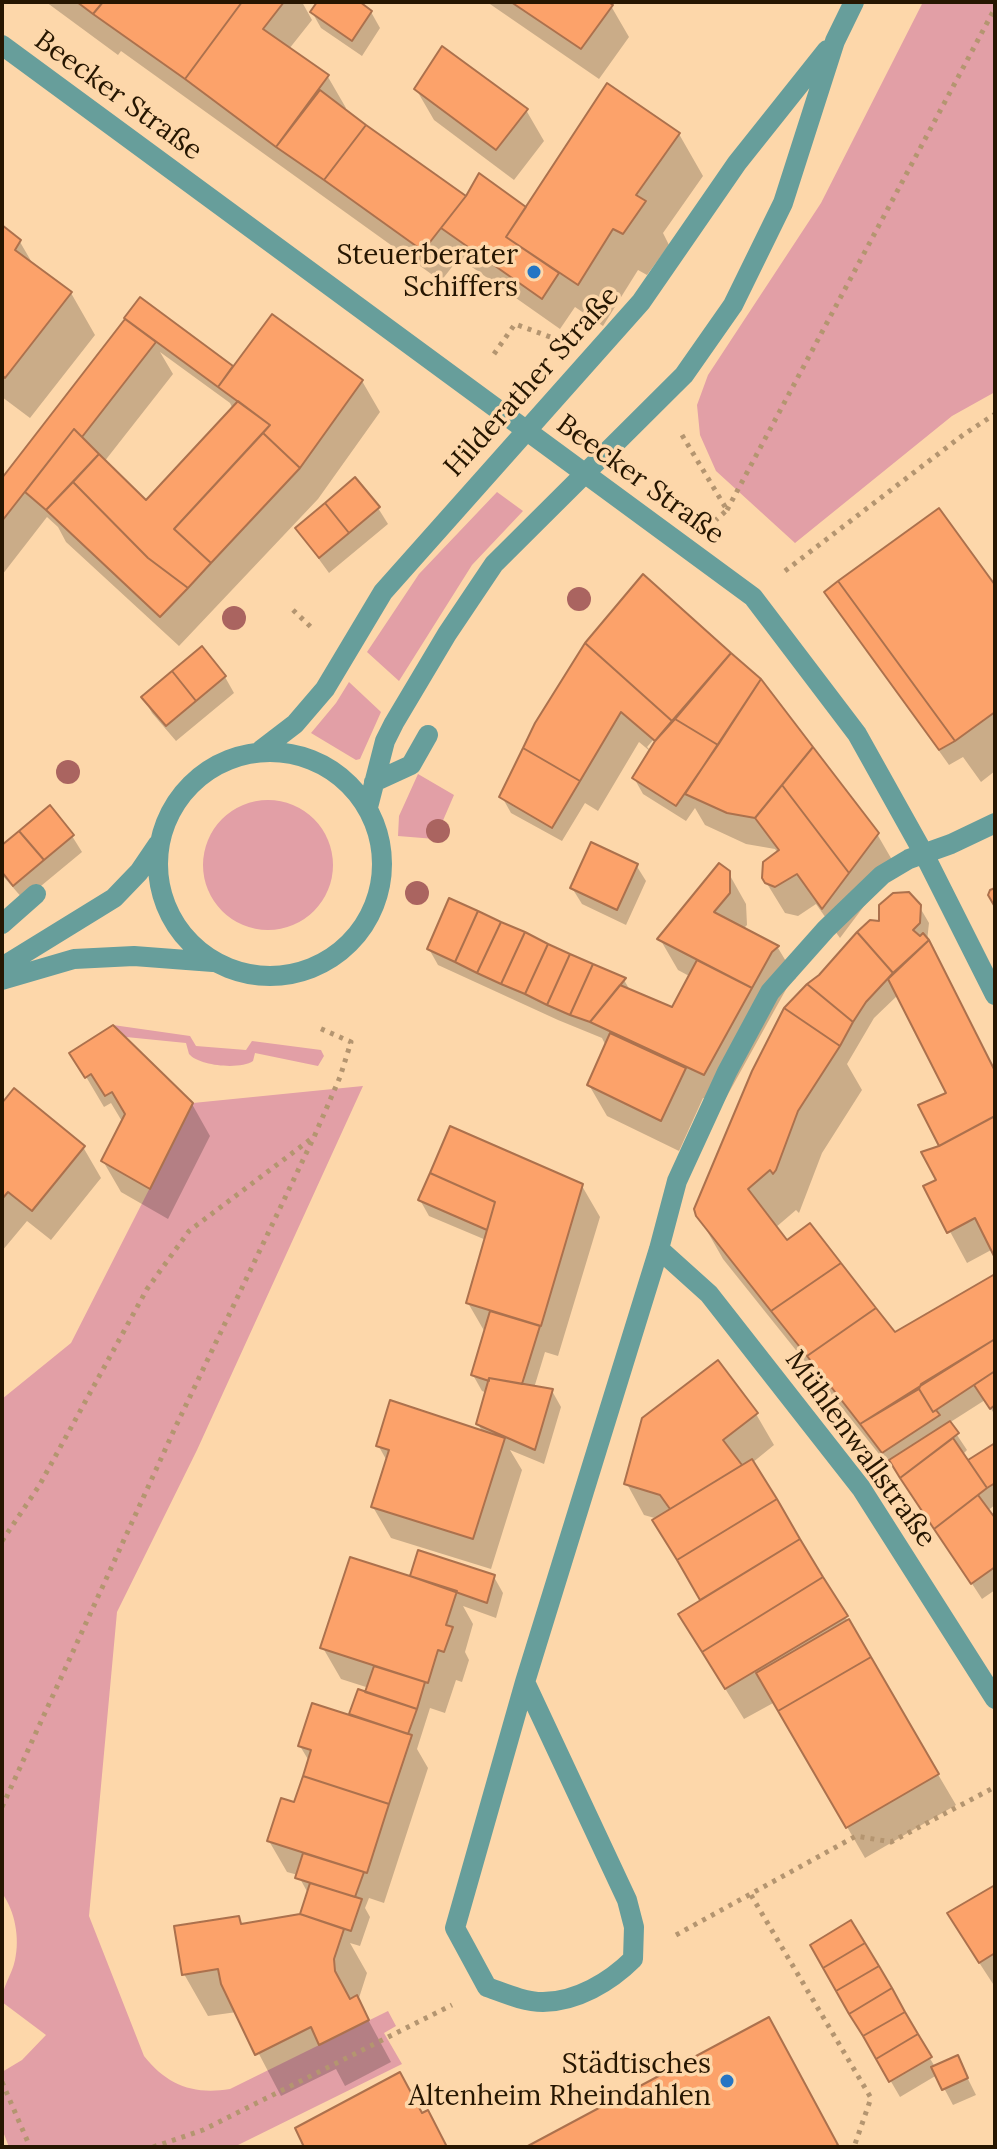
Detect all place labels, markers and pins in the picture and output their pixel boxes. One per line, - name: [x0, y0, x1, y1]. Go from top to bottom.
- place label: Steuerberater Schiffers: [337, 239, 518, 305]
- marker: Steuerberater Schiffers: [525, 263, 543, 281]
- place label: Städtisches Altenheim Rheindahlen: [408, 2048, 711, 2114]
- marker: Städtisches Altenheim Rheindahlen: [718, 2072, 736, 2090]

